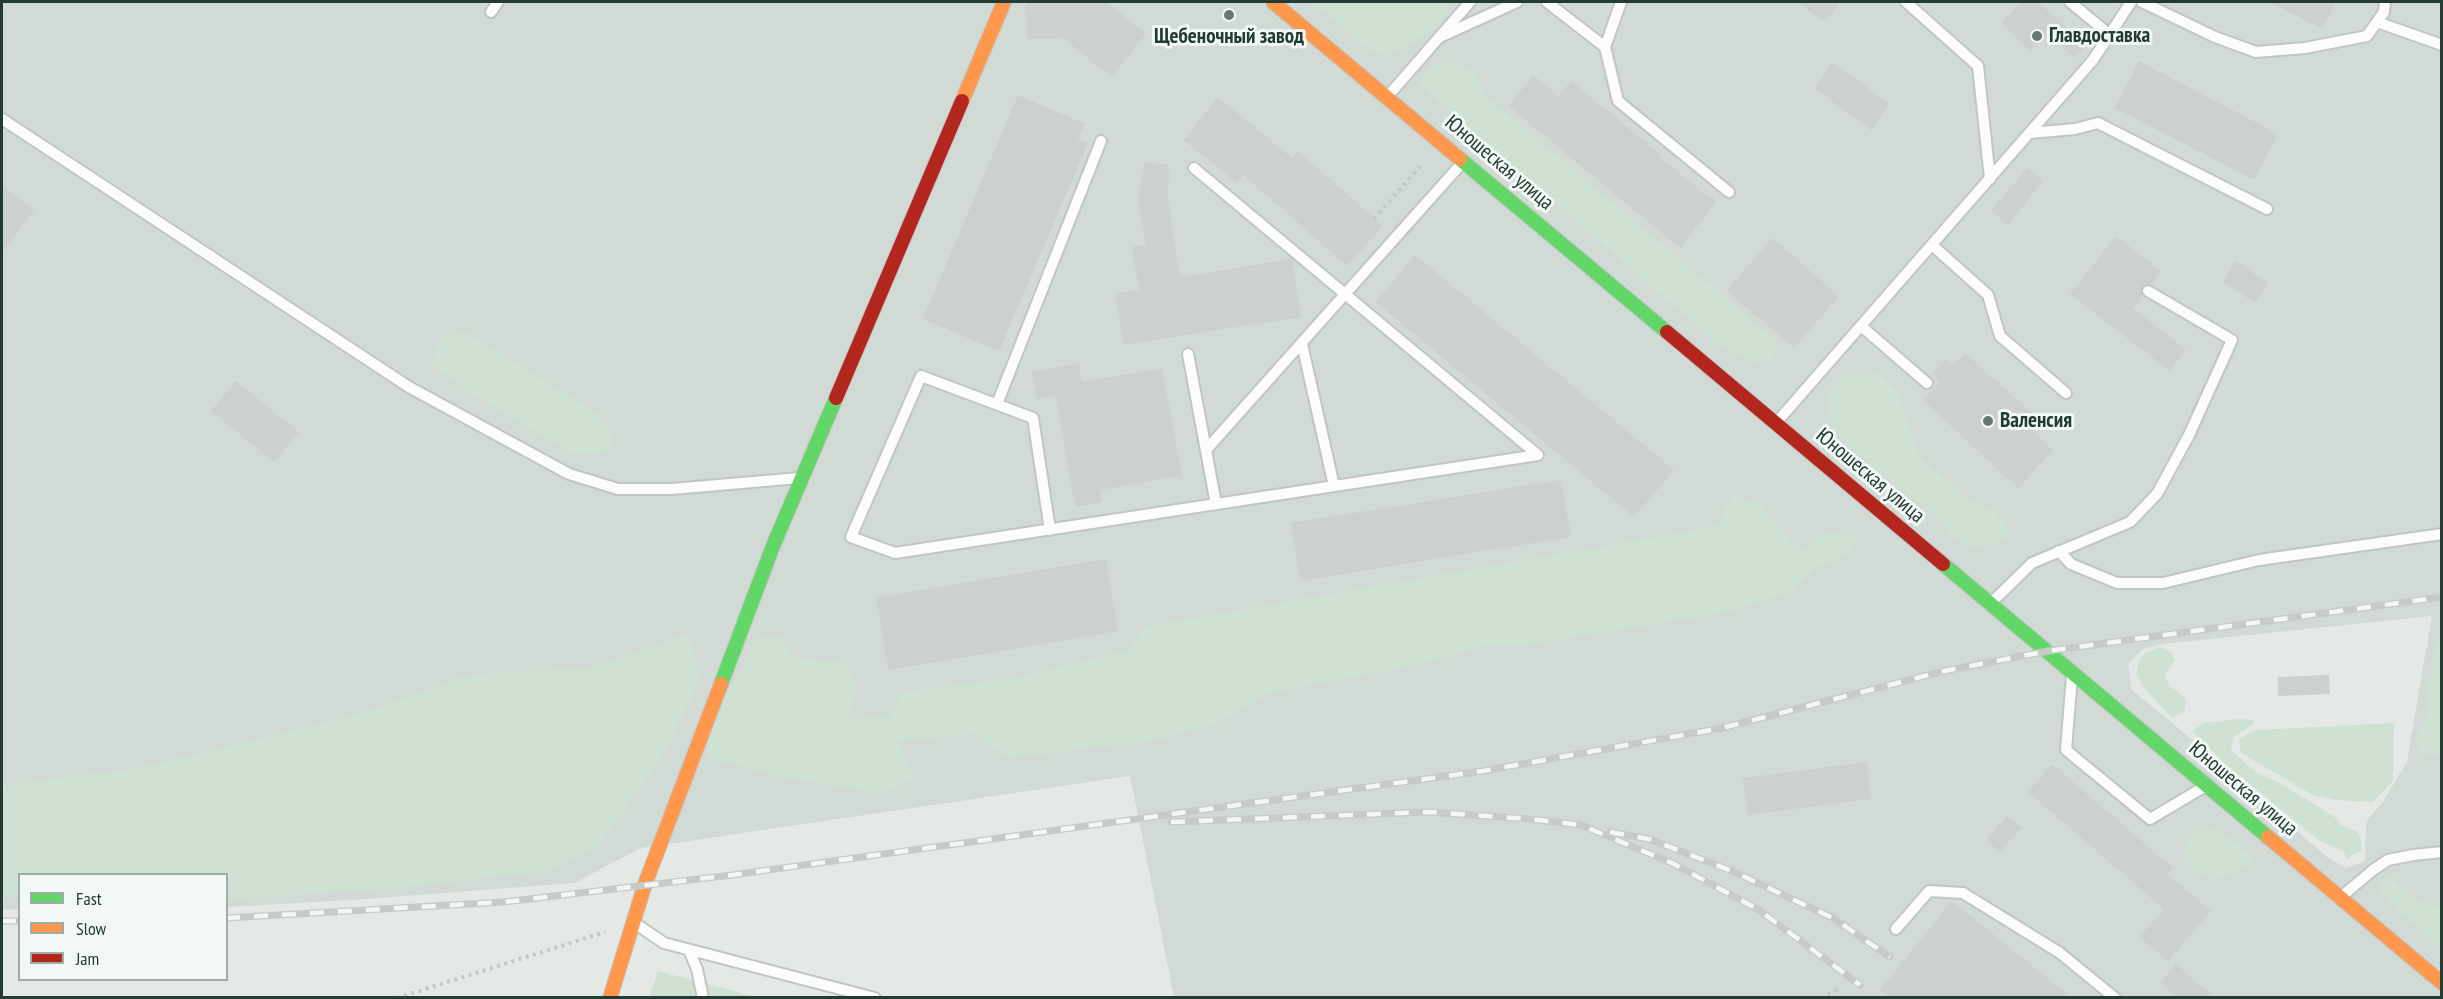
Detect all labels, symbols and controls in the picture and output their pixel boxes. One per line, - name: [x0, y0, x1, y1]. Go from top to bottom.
- marker: Щебеночный завод: [1222, 8, 1236, 22]
- place label: Главдоставка: [2049, 23, 2150, 49]
- place label: Щебеночный завод: [1154, 24, 1304, 50]
- marker: Главдоставка: [2030, 29, 2044, 43]
- street label: Юношеская улица: [1440, 110, 1558, 216]
- place label: Валенсия: [2000, 408, 2072, 434]
- marker: Валенсия: [1981, 414, 1995, 428]
- street label: Юношеская улица: [1811, 423, 1929, 529]
- street label: Юношеская улица: [2184, 736, 2302, 842]
- legend: [18, 873, 228, 981]
- text: Fast: [76, 887, 102, 910]
- text: Slow: [76, 917, 106, 940]
- text: Jam: [76, 947, 99, 970]

